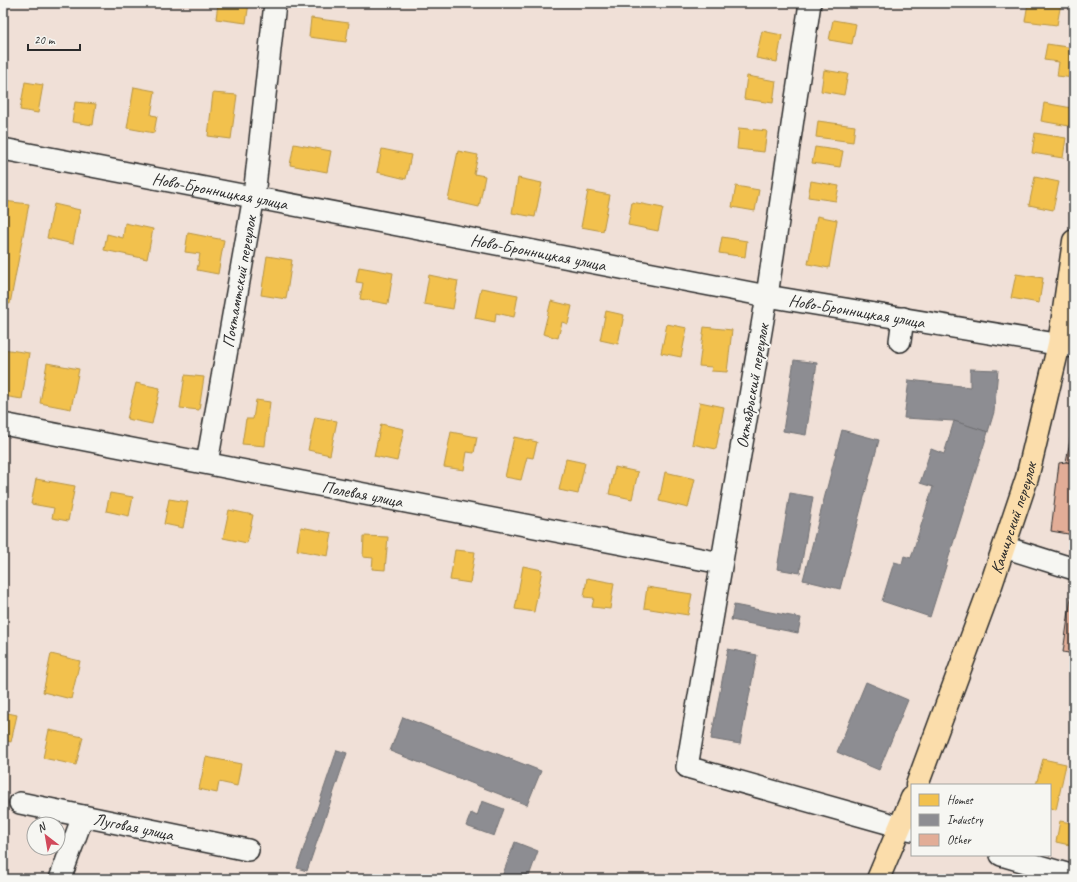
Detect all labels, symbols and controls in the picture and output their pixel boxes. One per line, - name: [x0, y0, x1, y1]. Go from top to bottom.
- scale bar: [28, 26, 80, 52]
- text: 20 m: [34, 32, 56, 48]
- street label: Ново-Бронницкая улица: [151, 168, 291, 215]
- street label: Почтамтский переулок: [217, 213, 262, 349]
- street label: Ново-Бронницкая улица: [469, 229, 609, 276]
- street label: Ново-Бронницкая улица: [787, 290, 928, 333]
- street label: Октябрьский переулок: [731, 321, 774, 450]
- street label: Каширский переулок: [986, 458, 1042, 577]
- street label: Полевая улица: [320, 476, 406, 512]
- legend: [911, 784, 1051, 856]
- text: Homes: [947, 792, 974, 808]
- street label: Луговая улица: [92, 808, 177, 846]
- text: Industry: [947, 812, 984, 828]
- north arrow: [26, 816, 66, 856]
- text: N: [34, 819, 49, 835]
- text: Other: [947, 832, 973, 848]

